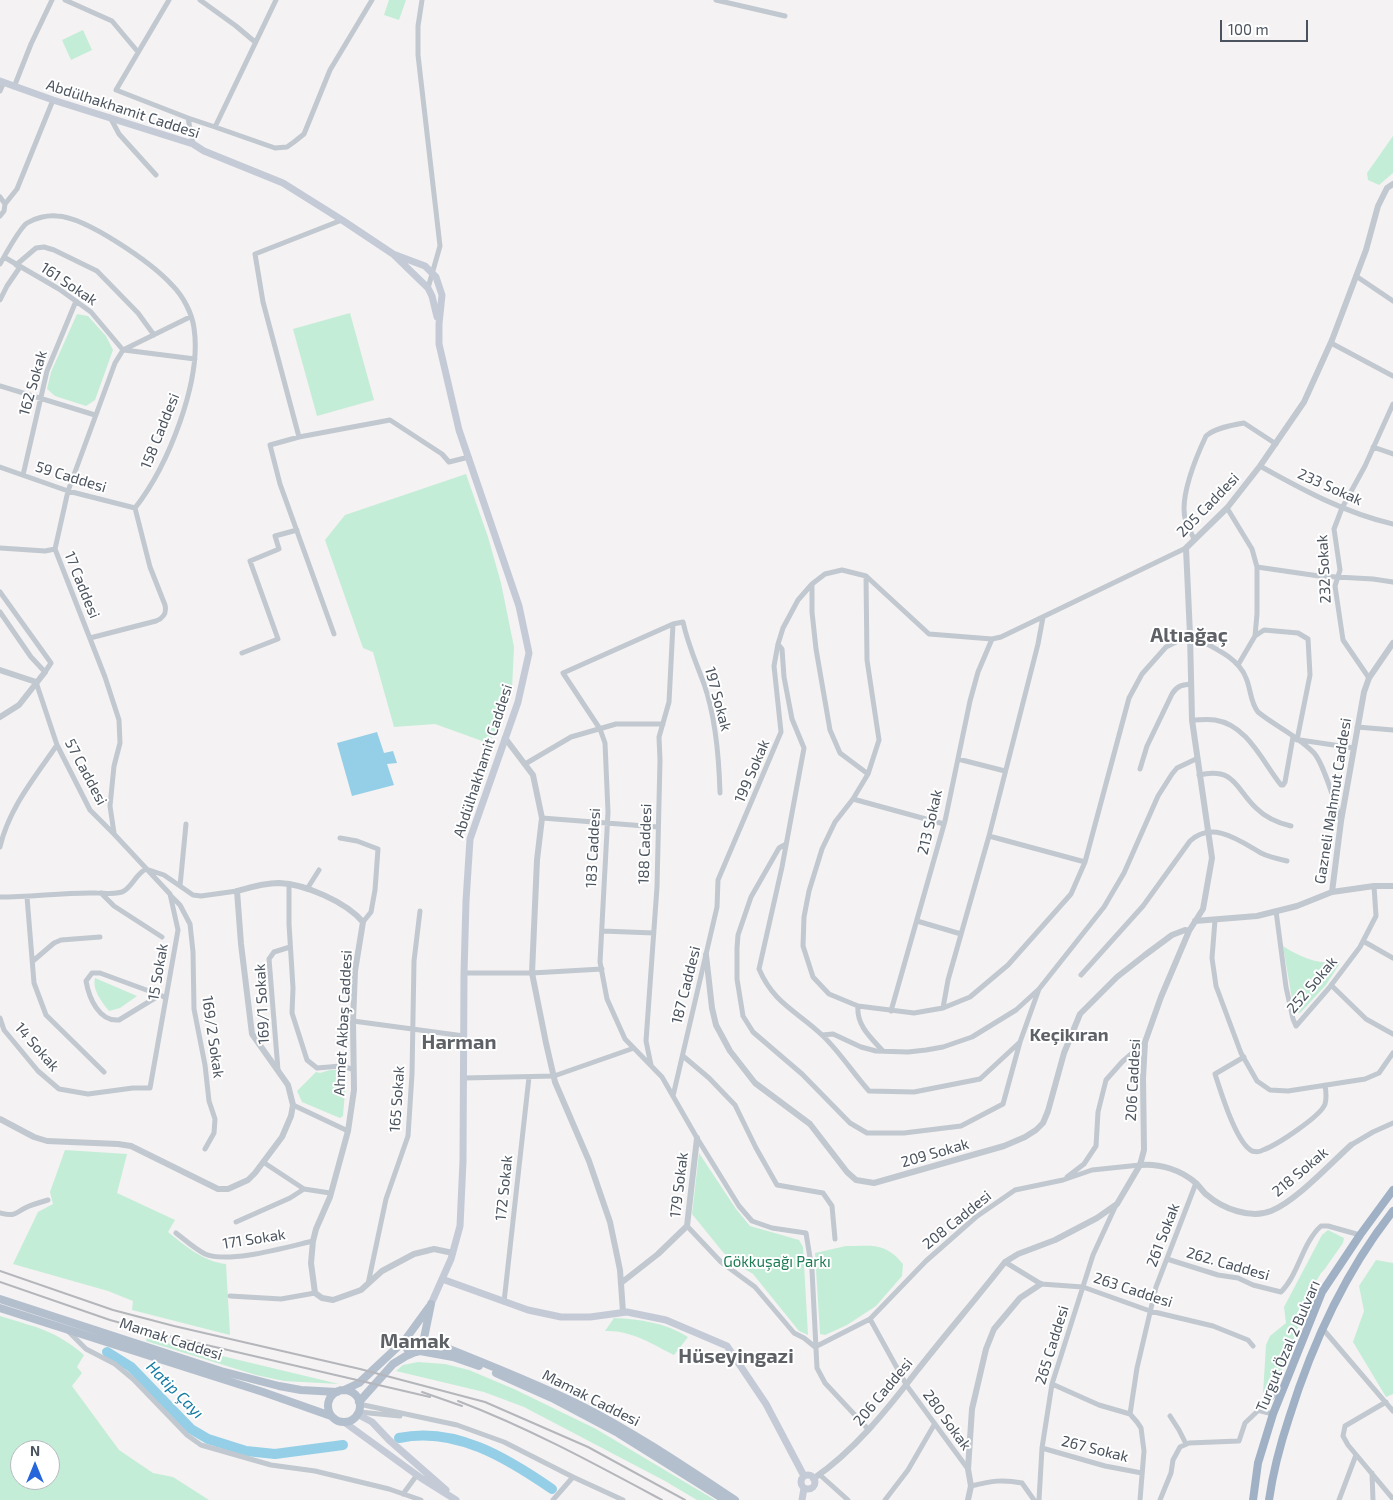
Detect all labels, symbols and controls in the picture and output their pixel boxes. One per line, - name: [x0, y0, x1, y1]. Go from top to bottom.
- scale bar: [1223, 10, 1310, 42]
- text: 100 m: [1228, 20, 1269, 38]
- street label: Abdülhakhamit Caddesi: [44, 76, 202, 142]
- street label: 161 Sokak: [37, 259, 101, 309]
- street label: 162 Sokak: [15, 348, 51, 418]
- street label: 158 Caddesi: [137, 391, 183, 471]
- street label: 59 Caddesi: [33, 458, 109, 496]
- street label: 233 Sokak: [1295, 465, 1365, 509]
- street label: 205 Caddesi: [1173, 469, 1243, 541]
- street label: 232 Sokak: [1313, 534, 1335, 604]
- street label: 17 Caddesi: [60, 549, 104, 621]
- district label: Altıağaç: [1150, 623, 1228, 647]
- street label: 197 Sokak: [701, 665, 735, 733]
- street label: Abdülhakhamit Caddesi: [450, 682, 516, 840]
- street label: Gazneli Mahmut Caddesi: [1311, 717, 1355, 885]
- street label: 57 Caddesi: [61, 736, 111, 808]
- street label: 199 Sokak: [731, 737, 773, 805]
- street label: 213 Sokak: [914, 788, 946, 856]
- street label: 188 Caddesi: [635, 803, 655, 885]
- street label: 183 Caddesi: [582, 808, 604, 888]
- street label: 15 Sokak: [144, 942, 172, 1002]
- street label: 187 Caddesi: [668, 944, 704, 1026]
- street label: Ahmet Akbaş Caddesi: [330, 949, 356, 1097]
- street label: 252 Sokak: [1283, 953, 1341, 1017]
- street label: 169/1 Sokak: [251, 963, 273, 1045]
- street label: 169/2 Sokak: [198, 995, 228, 1079]
- street label: 14 Sokak: [11, 1019, 63, 1075]
- district label: Keçikıran: [1029, 1024, 1109, 1046]
- district label: Harman: [422, 1030, 496, 1054]
- street label: 206 Caddesi: [1122, 1038, 1144, 1122]
- street label: 165 Sokak: [386, 1065, 408, 1133]
- street label: 209 Sokak: [899, 1135, 971, 1171]
- street label: 218 Sokak: [1268, 1143, 1332, 1201]
- street label: 179 Sokak: [666, 1151, 692, 1219]
- street label: 172 Sokak: [492, 1154, 516, 1222]
- street label: 208 Caddesi: [919, 1187, 995, 1253]
- street label: 261 Sokak: [1143, 1201, 1183, 1269]
- street label: 171 Sokak: [221, 1225, 287, 1253]
- street label: 262. Caddesi: [1184, 1244, 1272, 1284]
- park label: Gökkuşağı Parkı: [723, 1253, 831, 1271]
- street label: 263 Caddesi: [1091, 1269, 1175, 1311]
- street label: Turgut Özal 2 Bulvarı: [1252, 1278, 1324, 1414]
- street label: 265 Caddesi: [1031, 1303, 1073, 1387]
- street label: Mamak Caddesi: [117, 1314, 225, 1364]
- district label: Mamak: [380, 1329, 450, 1353]
- district label: Hüseyingazi: [678, 1344, 794, 1368]
- street label: 206 Caddesi: [850, 1355, 916, 1429]
- water label: Hatip Çayı: [142, 1357, 208, 1423]
- street label: Mamak Caddesi: [539, 1366, 643, 1430]
- street label: 280 Sokak: [919, 1386, 975, 1454]
- street label: 267 Sokak: [1060, 1432, 1130, 1466]
- north arrow: [10, 1440, 60, 1490]
- text: N: [30, 1442, 40, 1459]

